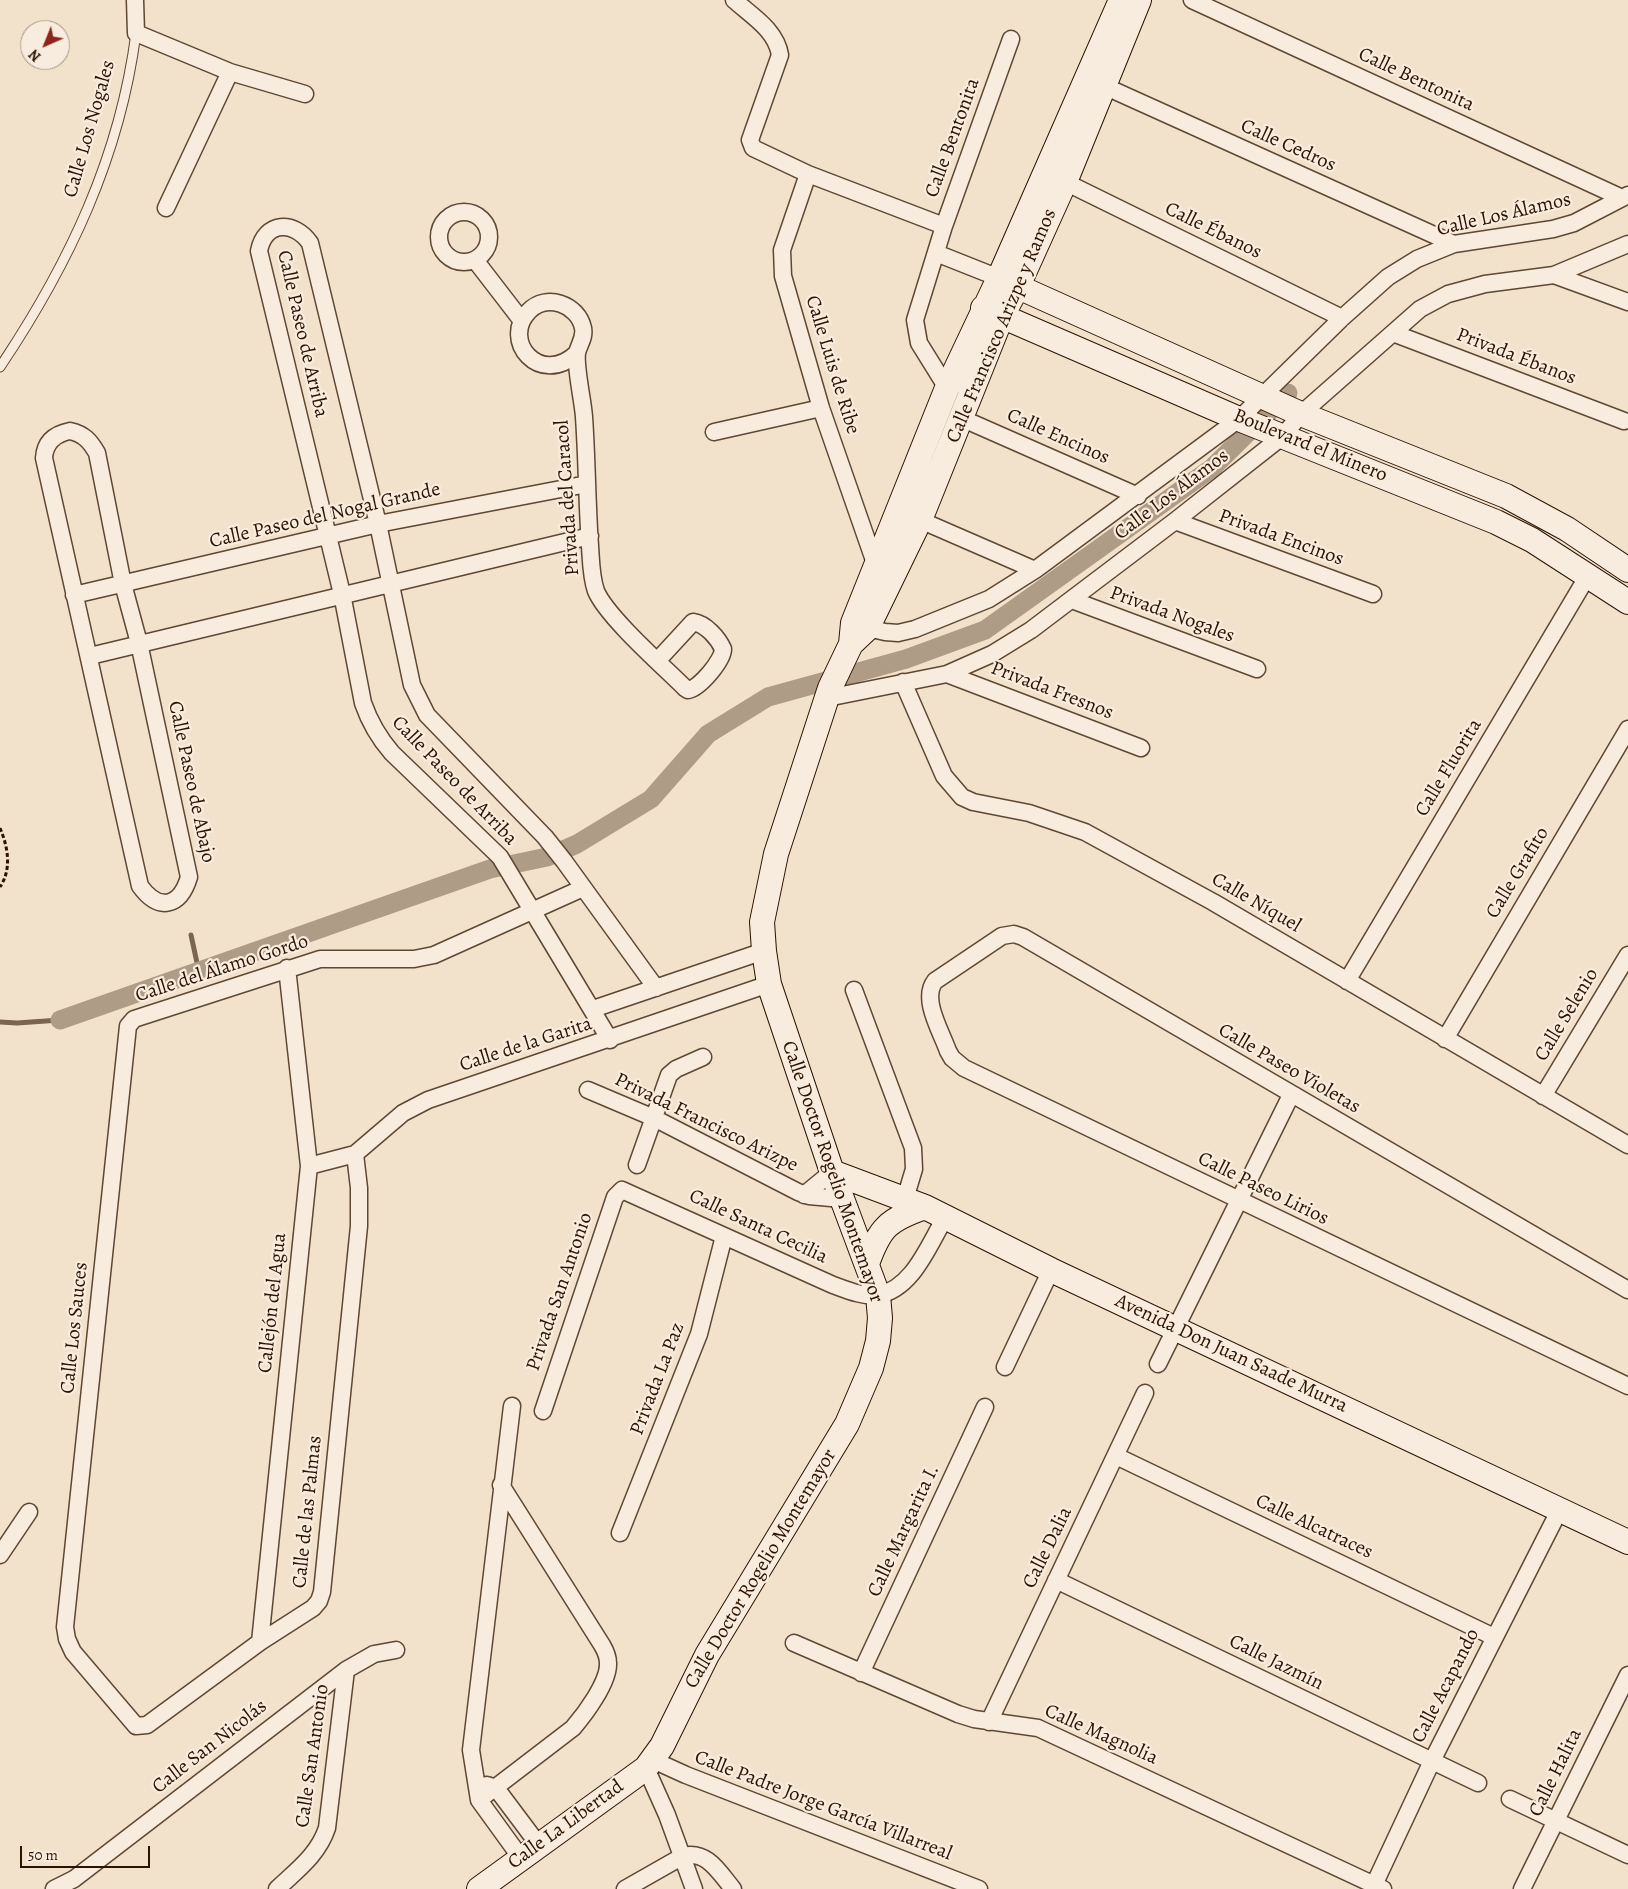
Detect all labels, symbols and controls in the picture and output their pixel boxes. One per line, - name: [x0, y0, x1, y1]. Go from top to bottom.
- north arrow: [20, 20, 70, 70]
- street label: Calle Bentonita: [1354, 43, 1478, 117]
- text: N: [25, 45, 45, 66]
- street label: Calle Los Nogales: [59, 58, 121, 200]
- street label: Calle Bentonita: [920, 75, 986, 201]
- street label: Calle Cedros: [1237, 114, 1339, 178]
- street label: Calle Los Álamos: [1435, 188, 1573, 242]
- street label: Calle Ébanos: [1161, 197, 1265, 265]
- street label: Calle Francisco Arizpe y Ramos: [942, 205, 1062, 447]
- street label: Calle Paseo de Arriba: [271, 248, 333, 420]
- street label: Calle Luis de Ribe: [800, 293, 864, 437]
- street label: Privada Ébanos: [1453, 323, 1579, 391]
- street label: Calle Encinos: [1003, 404, 1113, 470]
- street label: Boulevard el Minero: [1230, 404, 1390, 488]
- street label: Privada del Caracol: [551, 419, 585, 577]
- street label: Calle Los Álamos: [1110, 444, 1234, 546]
- street label: Calle Paseo del Nogal Grande: [207, 478, 443, 554]
- street label: Privada Encinos: [1215, 504, 1347, 572]
- street label: Privada Nogales: [1106, 581, 1238, 649]
- street label: Privada Fresnos: [987, 657, 1117, 725]
- street label: Calle Paseo de Abajo: [162, 699, 220, 865]
- street label: Calle Paseo de Arriba: [386, 711, 522, 851]
- street label: Calle Fluorita: [1410, 715, 1488, 821]
- street label: Calle Grafito: [1481, 823, 1555, 923]
- street label: Calle Níquel: [1207, 868, 1305, 938]
- street label: Calle del Álamo Gordo: [133, 930, 311, 1008]
- street label: Calle Selenio: [1530, 964, 1604, 1066]
- street label: Calle de la Garita: [457, 1012, 595, 1078]
- street label: Calle Paseo Violetas: [1214, 1019, 1364, 1119]
- street label: Calle Doctor Rogelio Montemayor: [776, 1038, 888, 1306]
- street label: Privada Francisco Arizpe: [610, 1068, 802, 1178]
- street label: Calle Paseo Lirios: [1194, 1147, 1332, 1231]
- street label: Calle Santa Cecilia: [685, 1184, 831, 1270]
- street label: Privada San Antonio: [522, 1210, 598, 1374]
- street label: Callejón del Agua: [254, 1232, 292, 1374]
- street label: Calle Los Sauces: [56, 1261, 94, 1395]
- street label: Avenida Don Juan Saade Murra: [1111, 1290, 1351, 1418]
- street label: Privada La Paz: [626, 1319, 690, 1439]
- street label: Calle de las Palmas: [288, 1435, 328, 1589]
- street label: Calle Doctor Rogelio Montemayor: [680, 1445, 842, 1693]
- street label: Calle Margarita I.: [863, 1461, 945, 1601]
- street label: Calle Alcatraces: [1251, 1489, 1377, 1565]
- street label: Calle Dalia: [1018, 1503, 1078, 1593]
- street label: Calle Acapando: [1407, 1625, 1485, 1747]
- street label: Calle Jazmín: [1225, 1630, 1327, 1696]
- street label: Calle San Antonio: [291, 1683, 335, 1829]
- street label: Calle San Nicolás: [148, 1695, 272, 1799]
- street label: Calle Magnolia: [1041, 1699, 1161, 1771]
- street label: Calle Halita: [1524, 1725, 1588, 1821]
- street label: Calle Padre Jorge García Villarreal: [691, 1746, 955, 1866]
- street label: Calle La Libertad: [503, 1775, 629, 1875]
- scale bar: [22, 1836, 152, 1868]
- text: 50 m: [28, 1845, 58, 1865]

